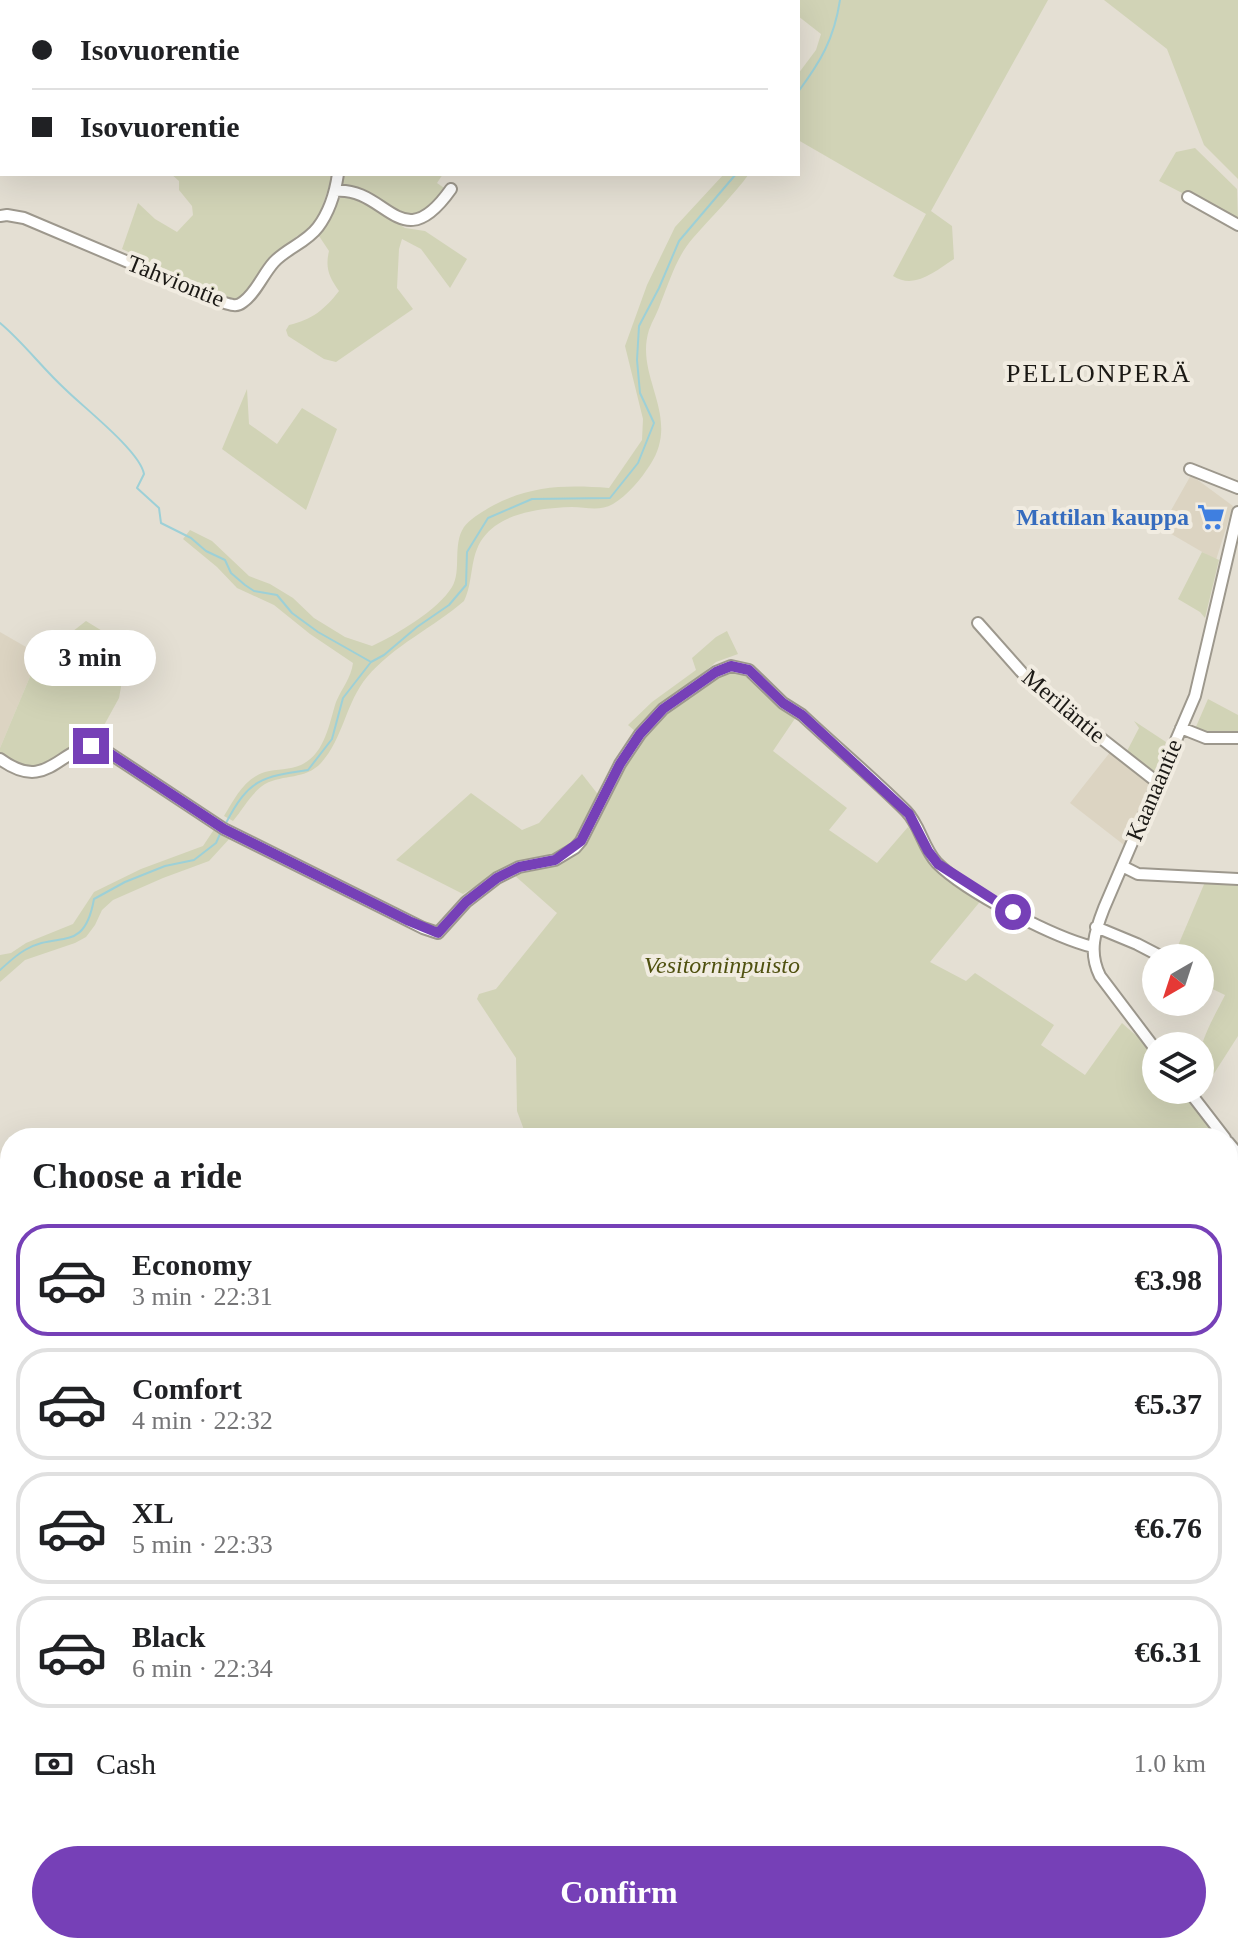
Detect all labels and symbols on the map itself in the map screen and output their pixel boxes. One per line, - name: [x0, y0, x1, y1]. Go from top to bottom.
- street label: Tahviontie: [124, 250, 228, 312]
- district label: PELLONPERÄ: [1006, 359, 1192, 388]
- supermarket icon: Mattilan kauppa: [1196, 502, 1226, 532]
- place label: Mattilan kauppa: [1016, 504, 1189, 530]
- callout: 3 min: [25, 630, 157, 686]
- street label: Meriläntie: [1017, 664, 1111, 748]
- route end: [73, 728, 109, 764]
- street label: Kaanaantie: [1121, 735, 1187, 845]
- route start: [995, 894, 1031, 930]
- north arrow: [1142, 944, 1214, 1016]
- park label: Vesitorninpuisto: [644, 952, 800, 978]

